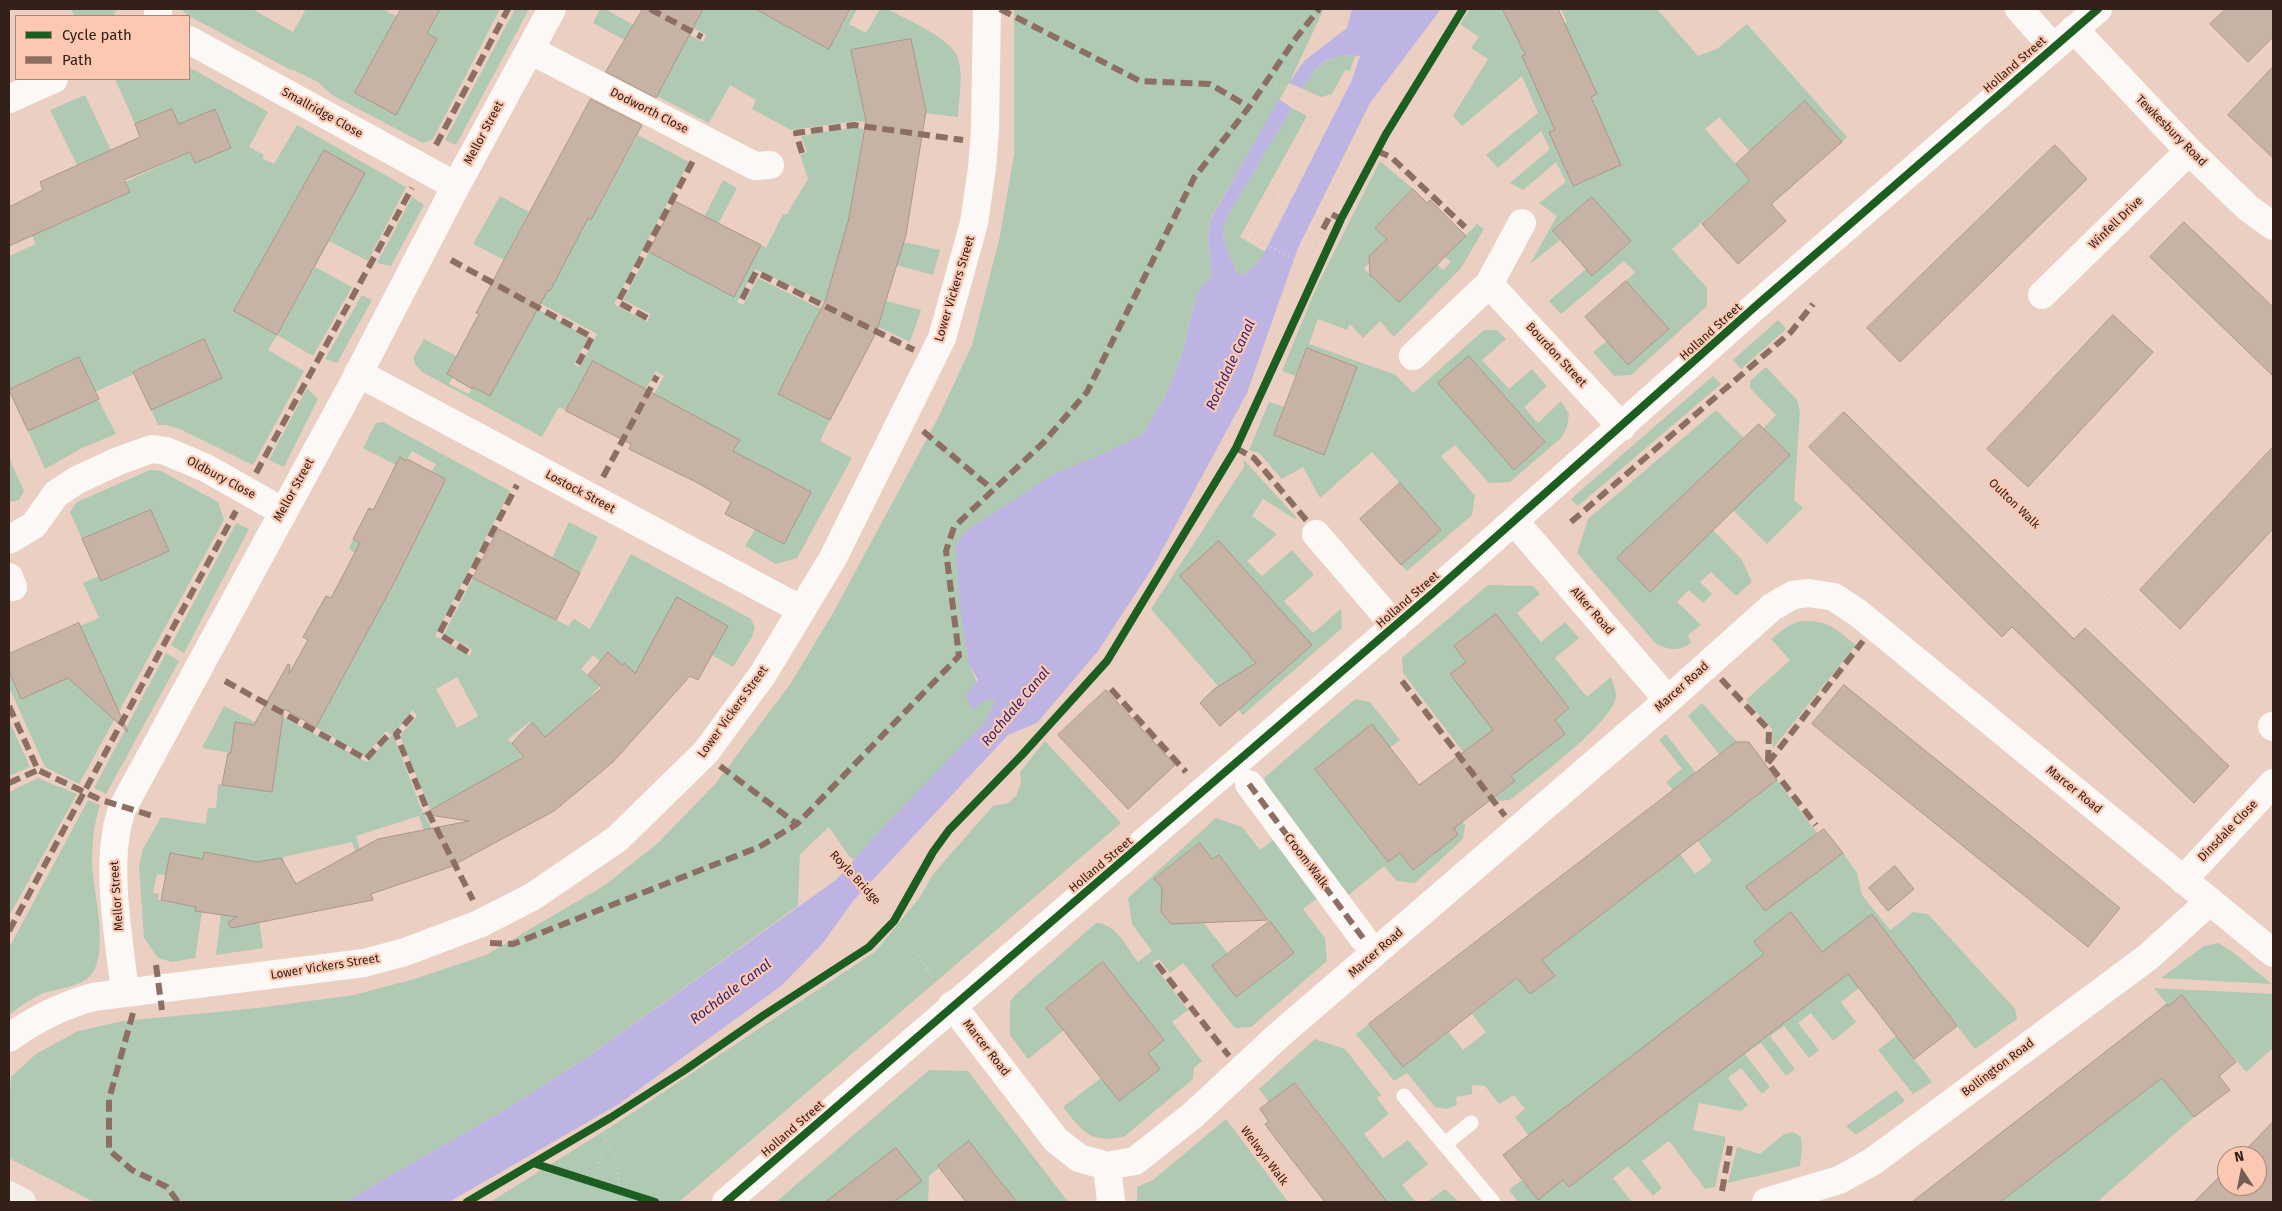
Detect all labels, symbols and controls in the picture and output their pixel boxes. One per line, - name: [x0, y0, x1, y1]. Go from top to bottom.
- legend: [15, 15, 190, 80]
- text: Cycle path: [62, 26, 132, 44]
- street label: Holland Street: [1981, 34, 2049, 96]
- text: Path: [62, 51, 92, 69]
- street label: Smallridge Close: [279, 85, 365, 141]
- street label: Dodworth Close: [607, 85, 691, 137]
- street label: Tewkesbury Road: [2133, 93, 2209, 169]
- street label: Mellor Street: [461, 99, 507, 167]
- street label: Winfell Drive: [2086, 194, 2146, 252]
- street label: Lower Vickers Street: [932, 234, 978, 344]
- street label: Holland Street: [1677, 300, 1745, 364]
- water label: Rochdale Canal: [1203, 317, 1259, 413]
- street label: Bourdon Street: [1523, 320, 1589, 390]
- street label: Oldbury Close: [184, 454, 258, 502]
- street label: Mellor Street: [271, 456, 317, 524]
- street label: Lostock Street: [543, 468, 617, 516]
- street label: Oulton Walk: [1985, 476, 2043, 532]
- street label: Holland Street: [1374, 569, 1442, 631]
- street label: Alker Road: [1567, 584, 1617, 638]
- street label: Marcer Road: [1652, 659, 1712, 715]
- street label: Lower Vickers Street: [695, 663, 771, 761]
- water label: Rochdale Canal: [978, 664, 1054, 750]
- street label: Marcer Road: [2043, 763, 2105, 817]
- street label: Dinsdale Close: [2195, 797, 2261, 865]
- street label: Croom Walk: [1281, 831, 1331, 891]
- street label: Holland Street: [1066, 834, 1136, 896]
- street label: Royle Bridge: [826, 848, 884, 908]
- street label: Mellor Street: [107, 860, 127, 932]
- street label: Marcer Road: [1346, 925, 1406, 981]
- street label: Lower Vickers Street: [270, 951, 380, 983]
- water label: Rochdale Canal: [687, 956, 775, 1028]
- street label: Marcer Road: [959, 1017, 1013, 1079]
- street label: Bollington Road: [1959, 1036, 2037, 1100]
- street label: Holland Street: [759, 1098, 827, 1160]
- street label: Welwyn Walk: [1237, 1124, 1291, 1188]
- north arrow: [2217, 1146, 2267, 1196]
- text: N: [2233, 1148, 2245, 1166]

